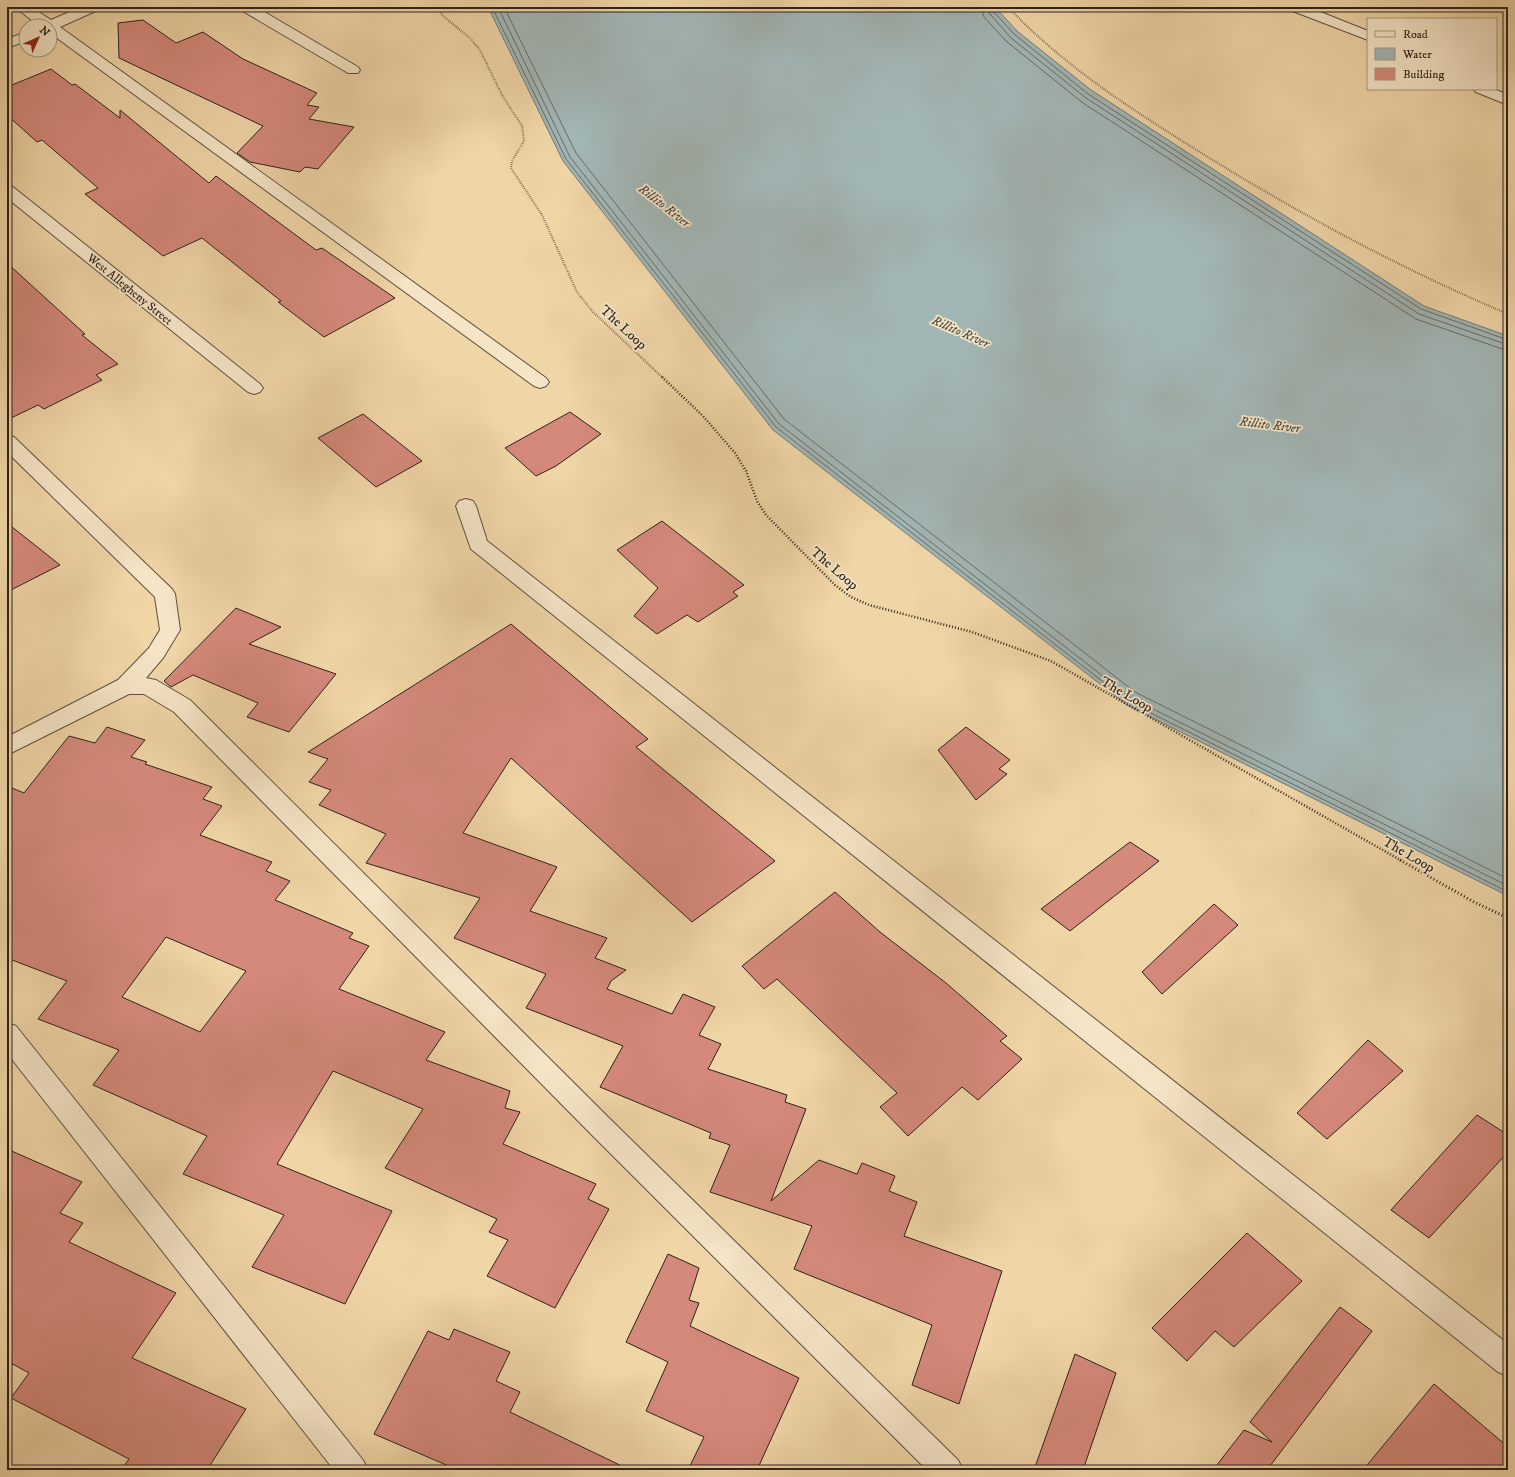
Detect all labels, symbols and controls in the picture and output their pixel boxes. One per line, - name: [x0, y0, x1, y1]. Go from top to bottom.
- north arrow: [18, 18, 58, 58]
- legend: [1367, 18, 1497, 90]
- text: N: [36, 23, 53, 40]
- text: Road: [1403, 27, 1428, 42]
- text: Water: [1402, 47, 1432, 62]
- text: Building: [1403, 67, 1444, 82]
- water label: Rillito River: [635, 180, 694, 232]
- street label: West Allegheny Street: [83, 250, 176, 329]
- street label: The Loop: [596, 302, 650, 354]
- water label: Rillito River: [929, 312, 993, 352]
- water label: Rillito River: [1238, 413, 1303, 437]
- street label: The Loop: [807, 543, 862, 594]
- street label: The Loop: [1097, 673, 1156, 717]
- street label: The Loop: [1379, 833, 1438, 877]

